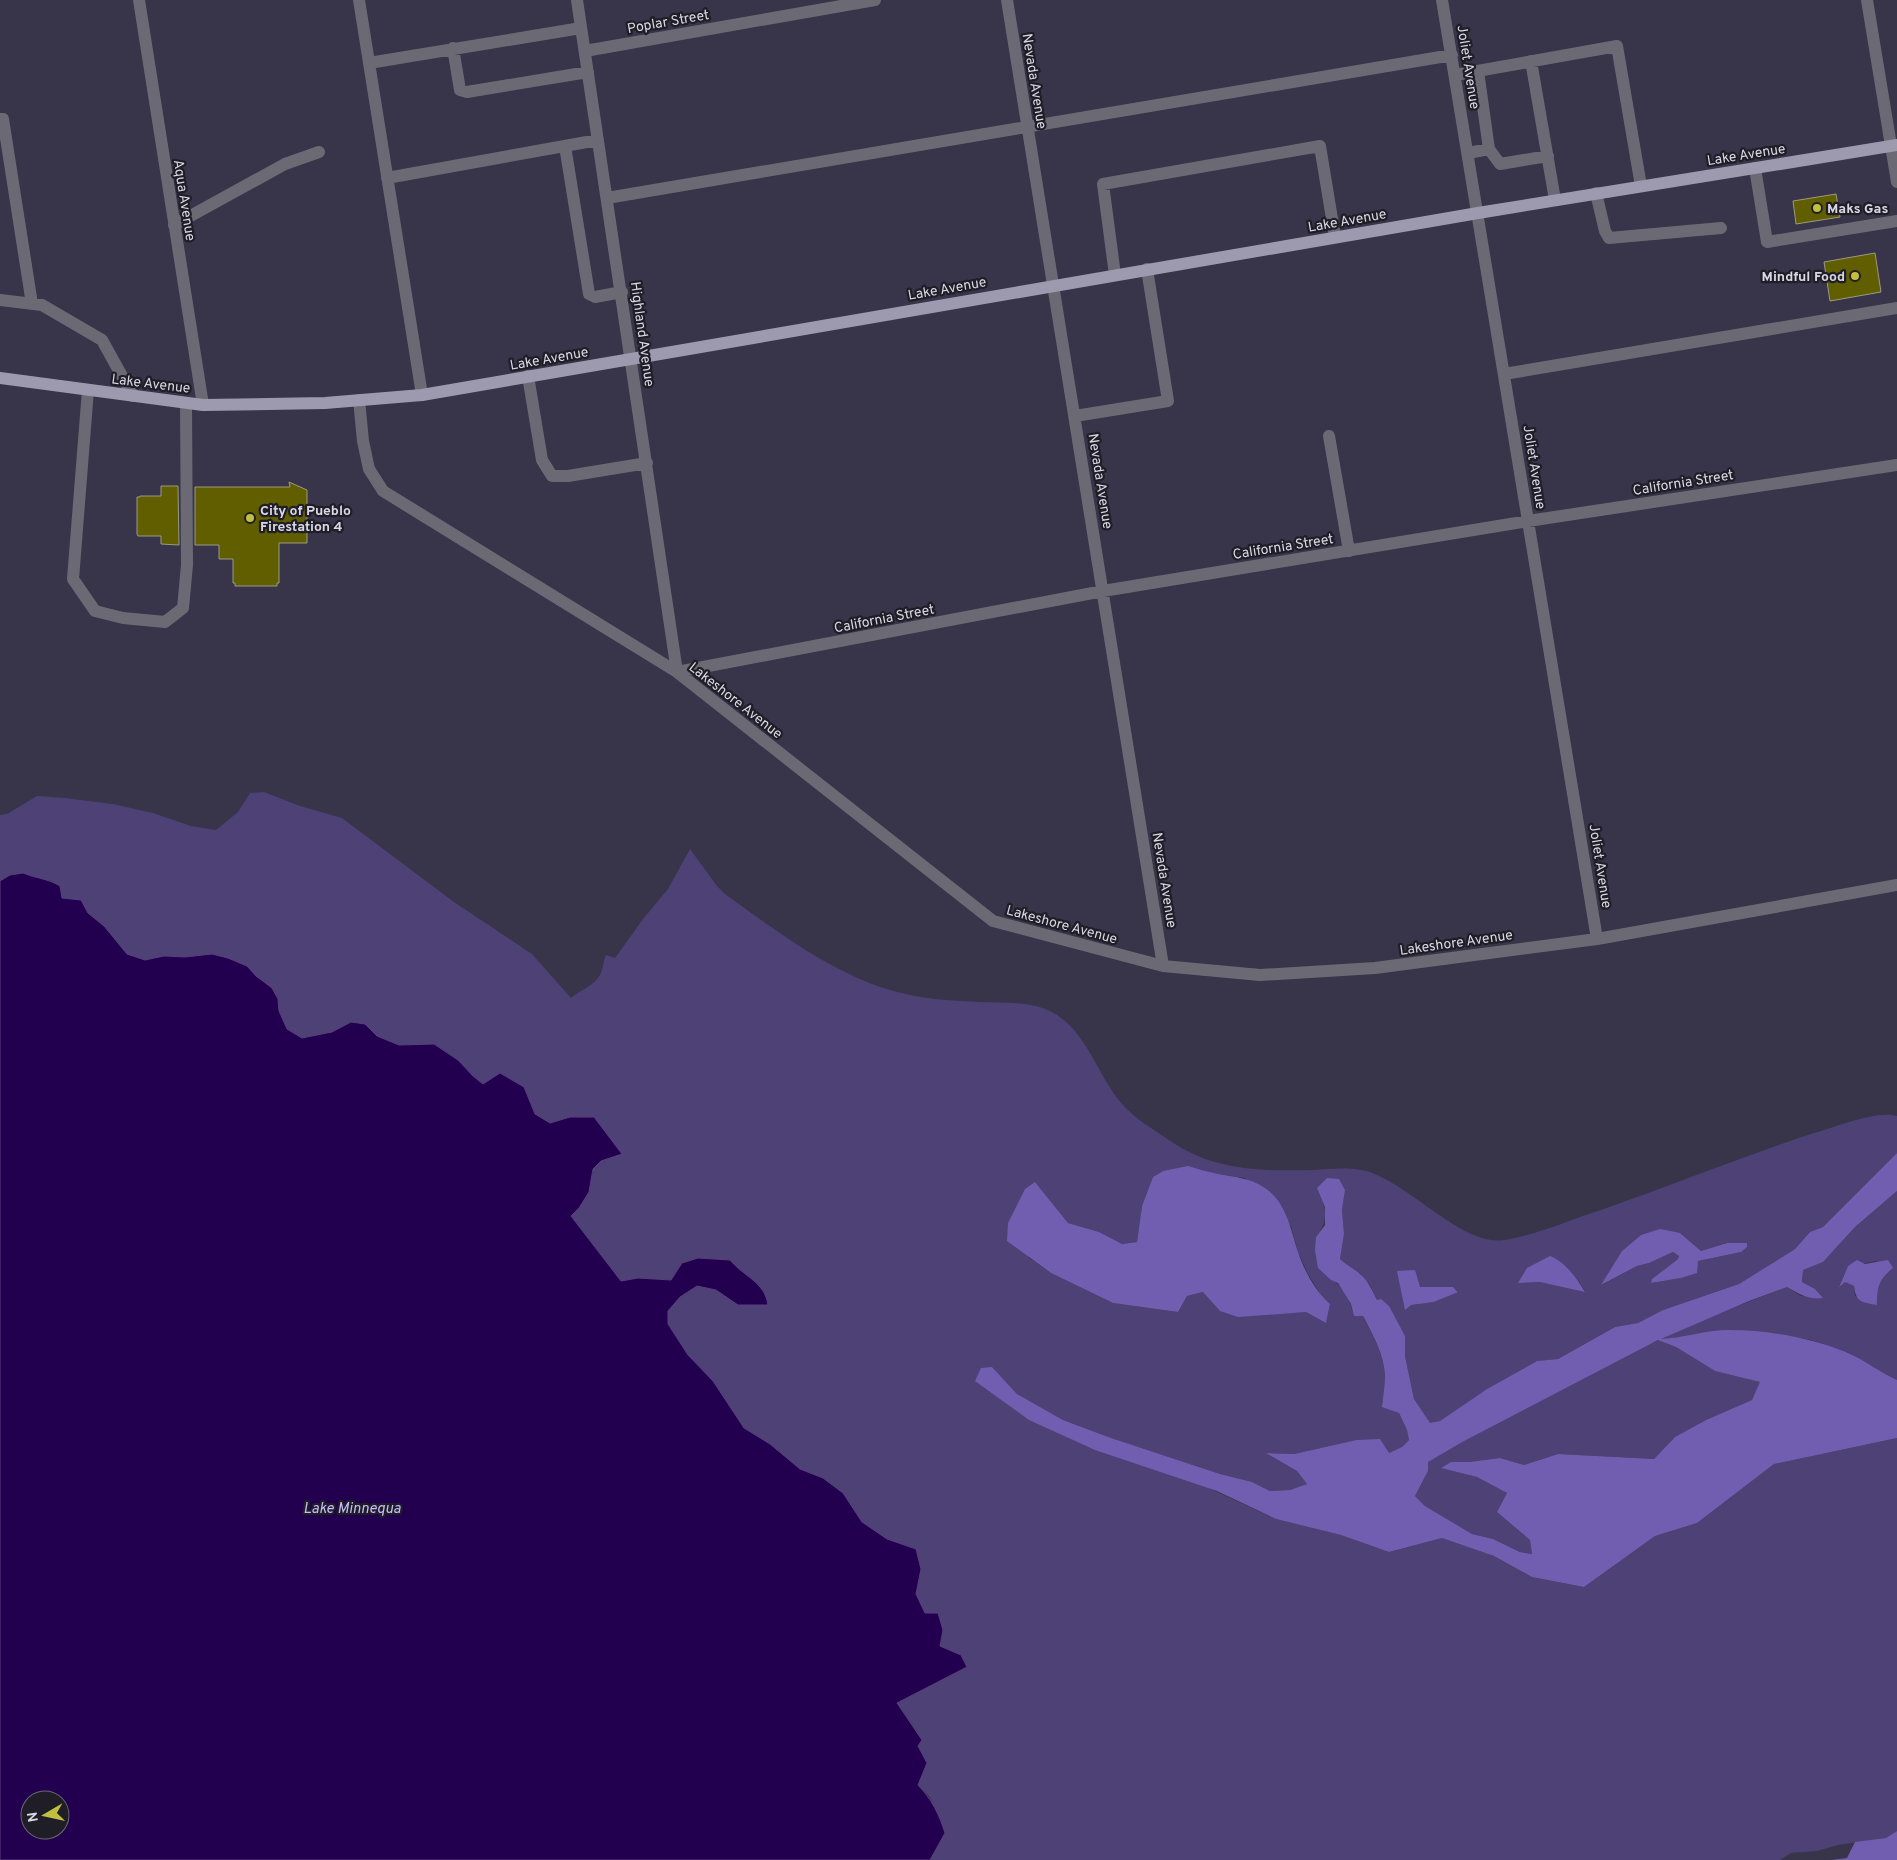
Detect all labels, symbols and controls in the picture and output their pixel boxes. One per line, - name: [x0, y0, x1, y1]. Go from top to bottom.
- street label: Poplar Street: [626, 7, 711, 38]
- street label: Joliet Avenue: [1452, 24, 1483, 110]
- street label: Nevada Avenue: [1018, 32, 1049, 130]
- street label: Lake Avenue: [1706, 141, 1787, 170]
- street label: Aqua Avenue: [169, 158, 198, 242]
- place label: Maks Gas: [1827, 201, 1888, 218]
- marker: Maks Gas: [1811, 202, 1823, 214]
- street label: Lake Avenue: [1307, 206, 1388, 237]
- place label: Mindful Food: [1762, 269, 1845, 286]
- marker: Mindful Food: [1849, 270, 1861, 282]
- street label: Lake Avenue: [907, 274, 988, 305]
- street label: Highland Avenue: [626, 281, 657, 388]
- street label: Lake Avenue: [509, 344, 590, 375]
- street label: Lake Avenue: [110, 371, 191, 398]
- street label: Joliet Avenue: [1518, 424, 1549, 510]
- street label: Nevada Avenue: [1084, 432, 1115, 530]
- street label: California Street: [1632, 467, 1735, 500]
- place label: City of Pueblo Firestation 4: [260, 503, 351, 536]
- marker: City of Pueblo Firestation 4: [244, 512, 256, 524]
- street label: California Street: [1232, 531, 1335, 564]
- street label: California Street: [833, 601, 936, 638]
- street label: Lakeshore Avenue: [685, 659, 785, 743]
- street label: Joliet Avenue: [1584, 823, 1615, 909]
- street label: Nevada Avenue: [1148, 831, 1179, 929]
- street label: Lakeshore Avenue: [1004, 902, 1119, 948]
- street label: Lakeshore Avenue: [1399, 927, 1514, 960]
- water label: Lake Minnequa: [303, 1500, 401, 1519]
- north arrow: [20, 1790, 70, 1840]
- text: N: [24, 1810, 43, 1823]

